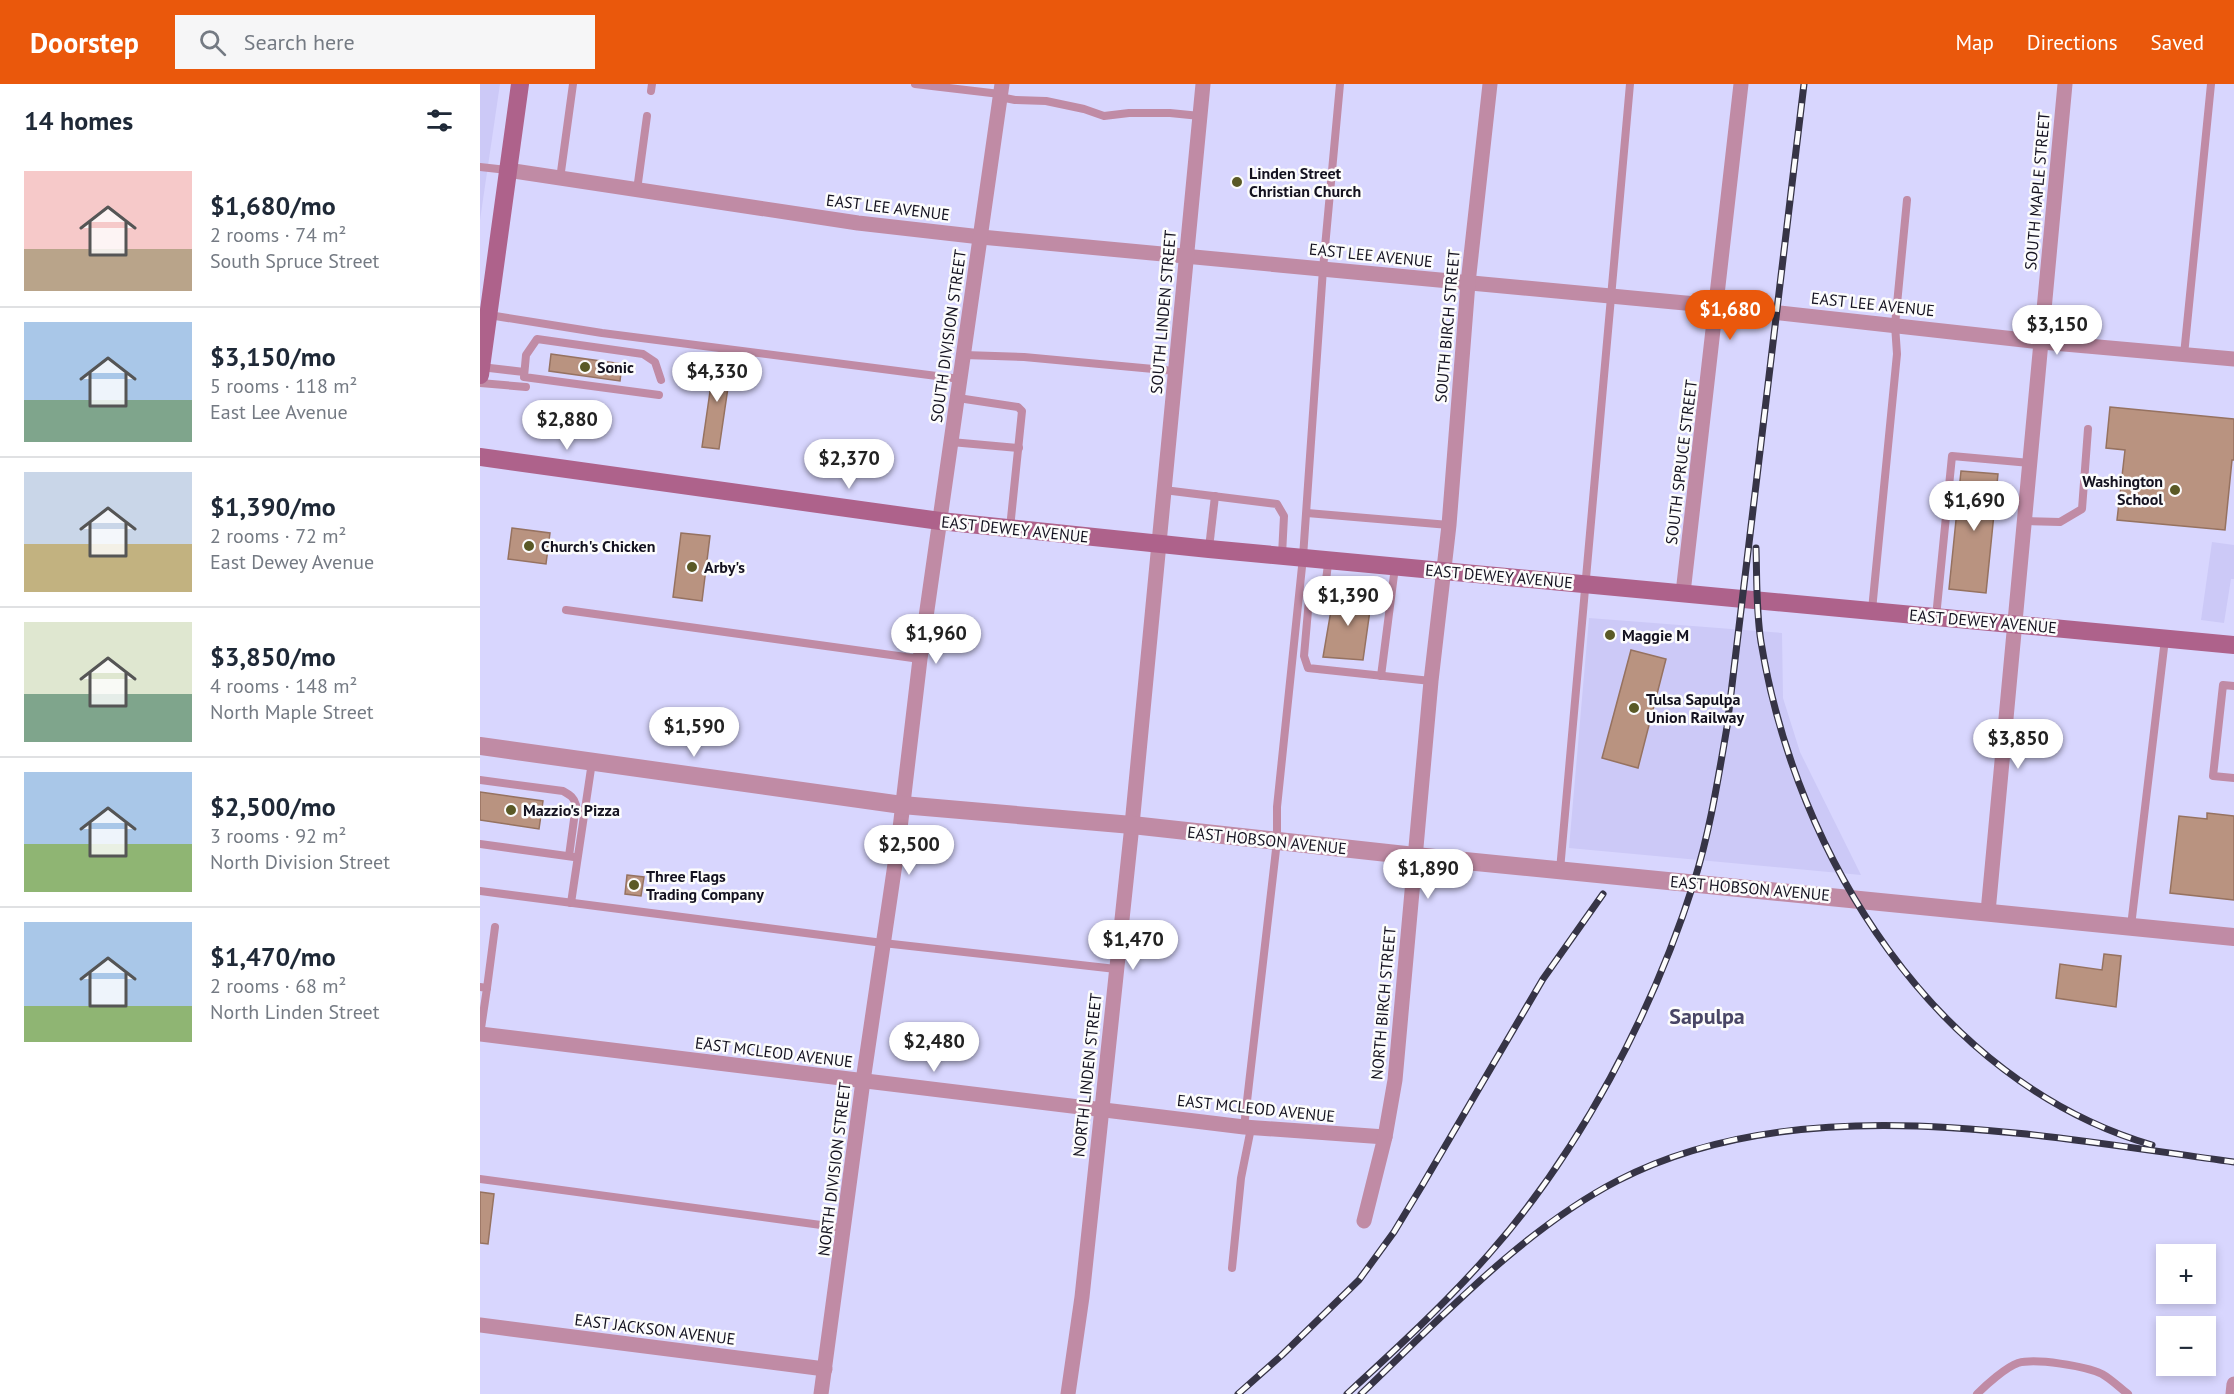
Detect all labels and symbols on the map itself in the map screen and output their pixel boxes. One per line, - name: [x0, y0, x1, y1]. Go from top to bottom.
- street label: SOUTH MAPLE STREET: [2020, 111, 2054, 271]
- place label: Linden Street Christian Church: [1249, 163, 1361, 201]
- marker: Linden Street Christian Church: [1230, 175, 1244, 189]
- street label: EAST LEE AVENUE: [825, 190, 951, 224]
- street label: SOUTH LINDEN STREET: [1146, 229, 1180, 395]
- street label: EAST LEE AVENUE: [1308, 239, 1434, 271]
- street label: SOUTH DIVISION STREET: [926, 248, 970, 424]
- street label: SOUTH BIRCH STREET: [1430, 248, 1464, 403]
- street label: EAST LEE AVENUE: [1810, 288, 1936, 320]
- pin: $1,680: [1681, 290, 1779, 341]
- pin: $3,150: [2008, 305, 2106, 356]
- pin: $4,330: [668, 352, 766, 403]
- place label: Sonic: [597, 357, 634, 377]
- marker: Sonic: [578, 360, 592, 374]
- street label: SOUTH SPRUCE STREET: [1661, 378, 1701, 546]
- pin: $2,880: [518, 400, 616, 451]
- pin: $2,370: [800, 439, 898, 490]
- place label: Washington School: [2082, 471, 2163, 509]
- pin: $1,690: [1925, 481, 2023, 532]
- marker: Washington School: [2168, 483, 2182, 497]
- street label: EAST DEWEY AVENUE: [940, 511, 1090, 547]
- place label: Church's Chicken: [541, 536, 655, 556]
- marker: Church's Chicken: [522, 539, 536, 553]
- place label: Arby's: [704, 557, 745, 577]
- marker: Arby's: [685, 560, 699, 574]
- street label: EAST DEWEY AVENUE: [1424, 560, 1574, 592]
- pin: $1,390: [1299, 576, 1397, 627]
- street label: EAST DEWEY AVENUE: [1908, 605, 2058, 637]
- pin: $1,960: [887, 614, 985, 665]
- place label: Maggie M: [1622, 625, 1689, 645]
- marker: Maggie M: [1603, 628, 1617, 642]
- place label: Tulsa Sapulpa Union Railway: [1646, 689, 1744, 727]
- marker: Tulsa Sapulpa Union Railway: [1627, 701, 1641, 715]
- pin: $1,590: [645, 707, 743, 758]
- pin: $3,850: [1969, 719, 2067, 770]
- place label: Mazzio's Pizza: [523, 800, 620, 820]
- marker: Mazzio's Pizza: [504, 803, 518, 817]
- street label: EAST HOBSON AVENUE: [1186, 822, 1348, 858]
- pin: $2,500: [860, 825, 958, 876]
- pin: $1,890: [1379, 849, 1477, 900]
- place label: Three Flags Trading Company: [646, 866, 764, 904]
- street label: EAST HOBSON AVENUE: [1669, 871, 1831, 905]
- marker: Three Flags Trading Company: [627, 878, 641, 892]
- pin: $1,470: [1084, 920, 1182, 971]
- street label: NORTH BIRCH STREET: [1366, 925, 1400, 1081]
- street label: NORTH LINDEN STREET: [1068, 992, 1106, 1158]
- district label: Sapulpa: [1669, 1002, 1745, 1030]
- pin: $2,480: [885, 1022, 983, 1073]
- street label: EAST MCLEOD AVENUE: [694, 1032, 854, 1072]
- street label: NORTH DIVISION STREET: [813, 1081, 855, 1257]
- street label: EAST MCLEOD AVENUE: [1176, 1090, 1336, 1126]
- street label: EAST JACKSON AVENUE: [574, 1309, 736, 1349]

